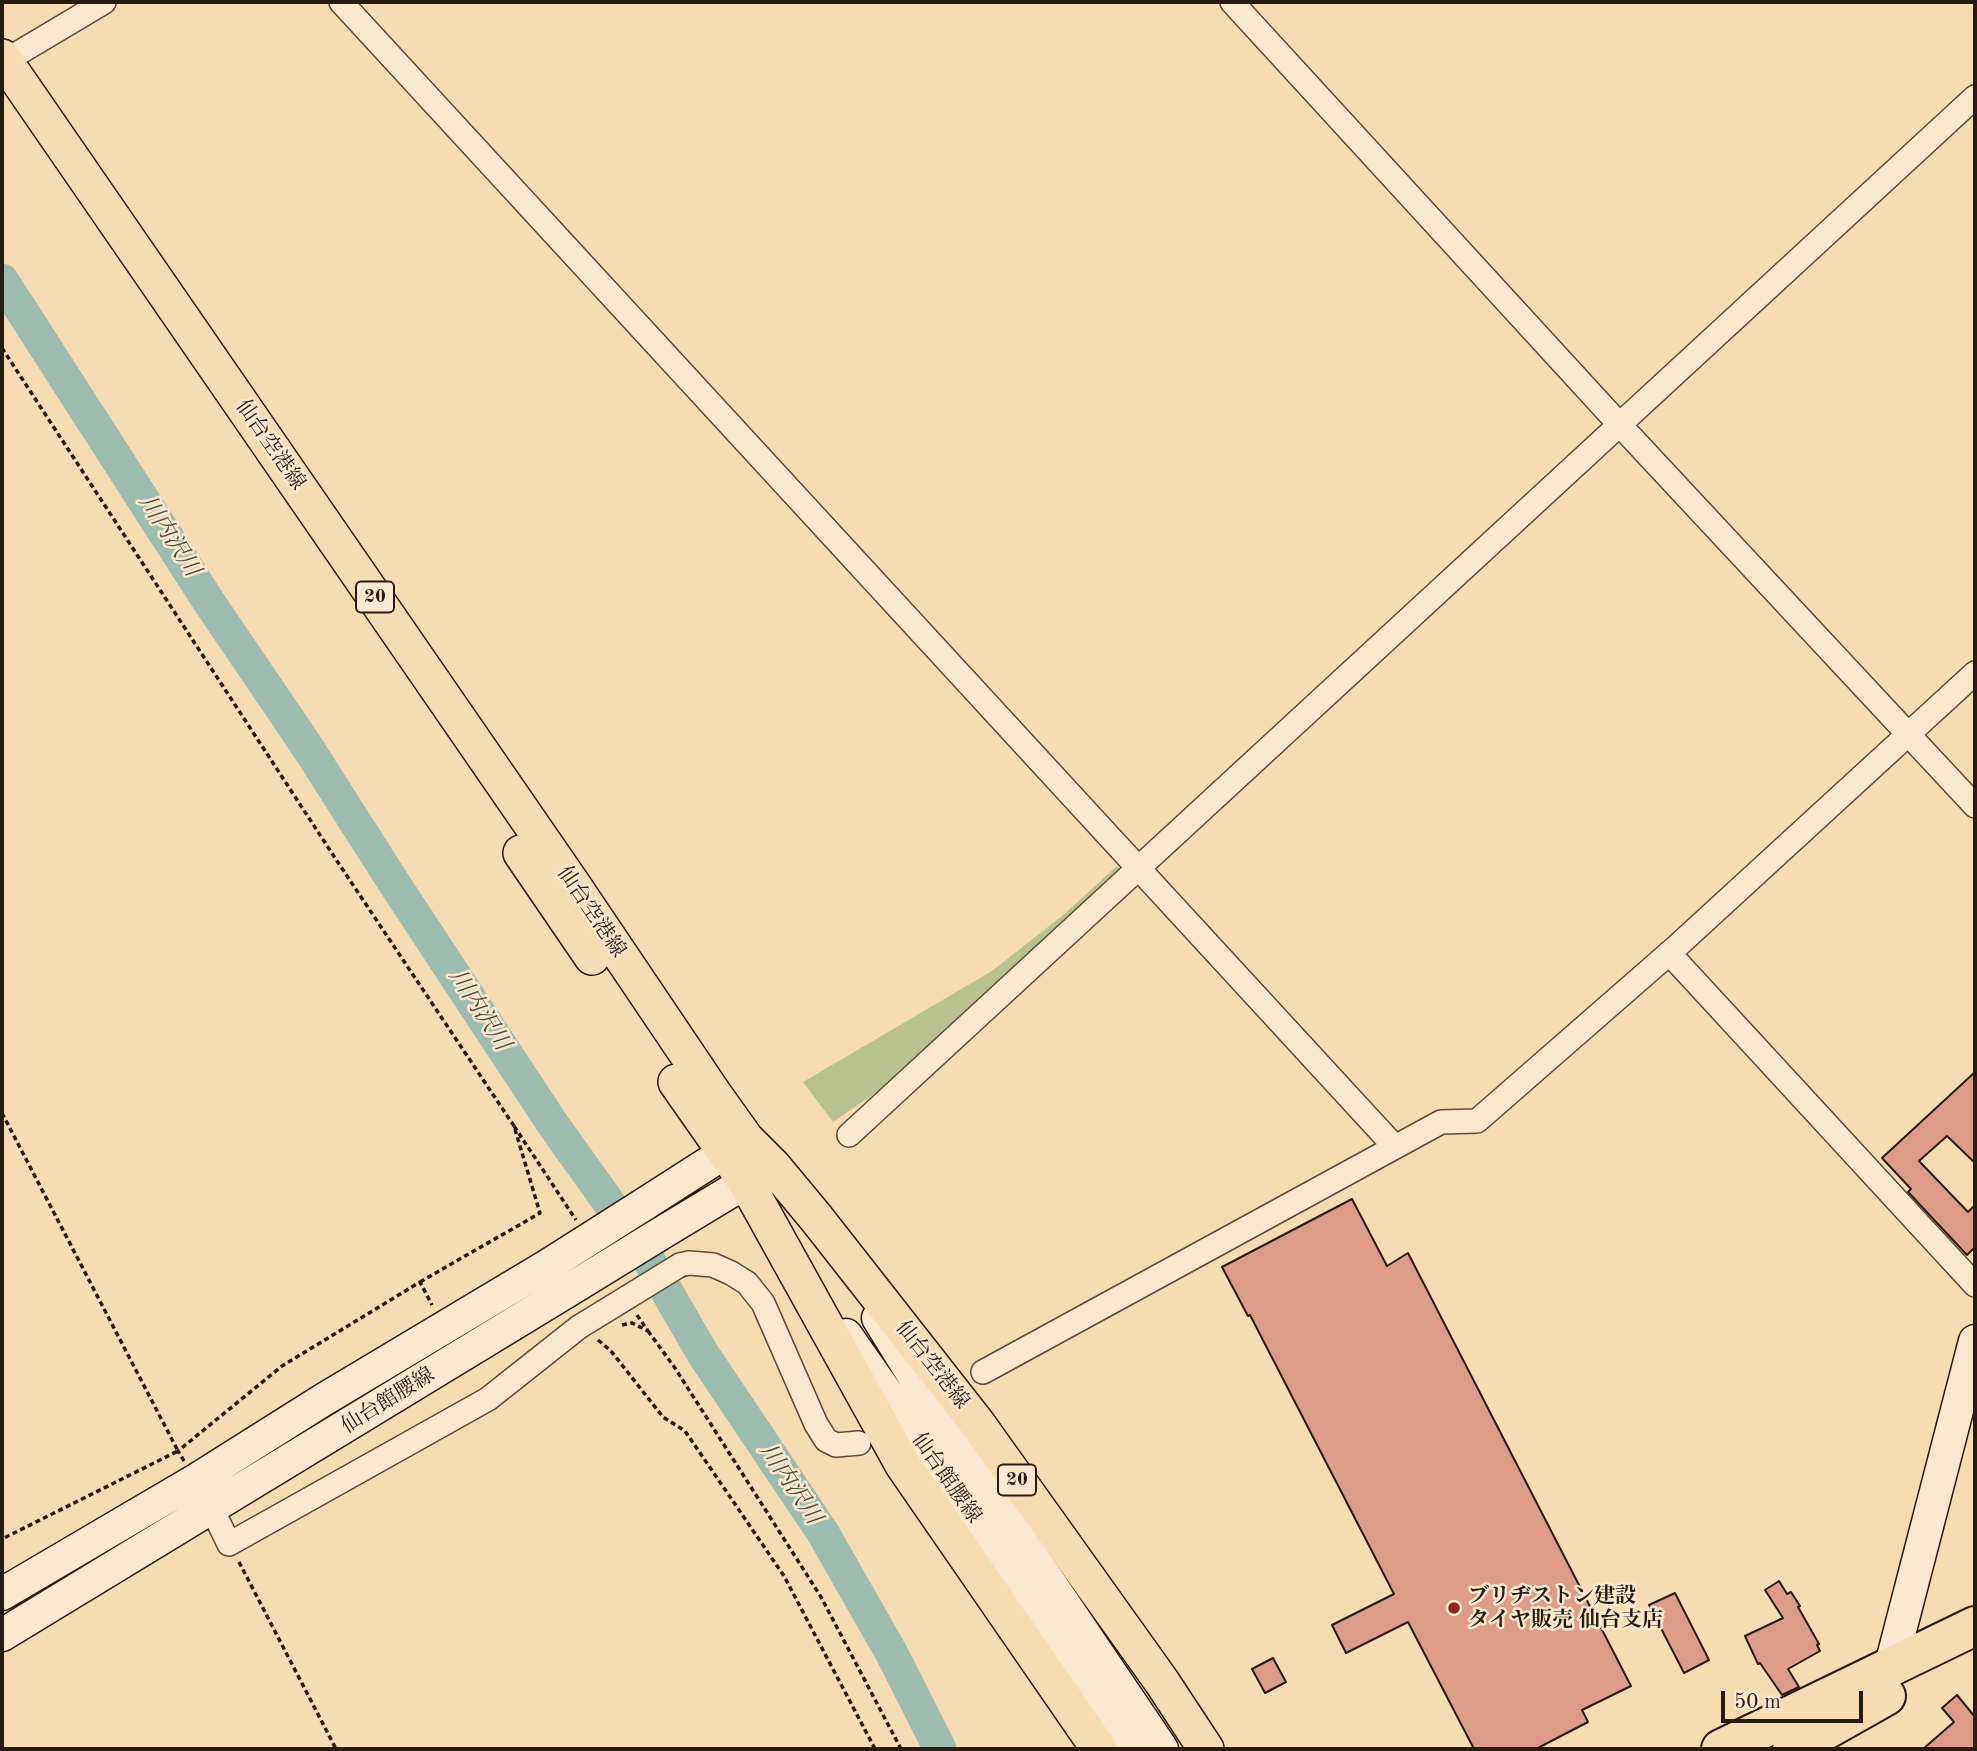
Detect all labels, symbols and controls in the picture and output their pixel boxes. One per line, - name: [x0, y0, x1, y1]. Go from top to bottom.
- street label: 仙台空港線: [230, 395, 310, 495]
- water label: 川内沢川: [132, 490, 206, 582]
- road number: 20: [356, 582, 394, 612]
- street label: 仙台空港線: [551, 861, 631, 963]
- water label: 川内沢川: [442, 964, 516, 1056]
- street label: 仙台空港線: [890, 1316, 974, 1414]
- street label: 仙台館腰線: [337, 1362, 439, 1440]
- street label: 仙台館腰線: [906, 1428, 986, 1528]
- water label: 川内沢川: [753, 1438, 827, 1530]
- road number: 20: [998, 1464, 1036, 1496]
- place label: ブリヂストン建設 タイヤ販売 仙台支店: [1468, 1583, 1663, 1633]
- marker: ブリヂストン建設 タイヤ販売 仙台支店: [1446, 1600, 1462, 1616]
- scale bar: [1725, 1678, 1867, 1722]
- text: 50 m: [1734, 1692, 1781, 1713]

